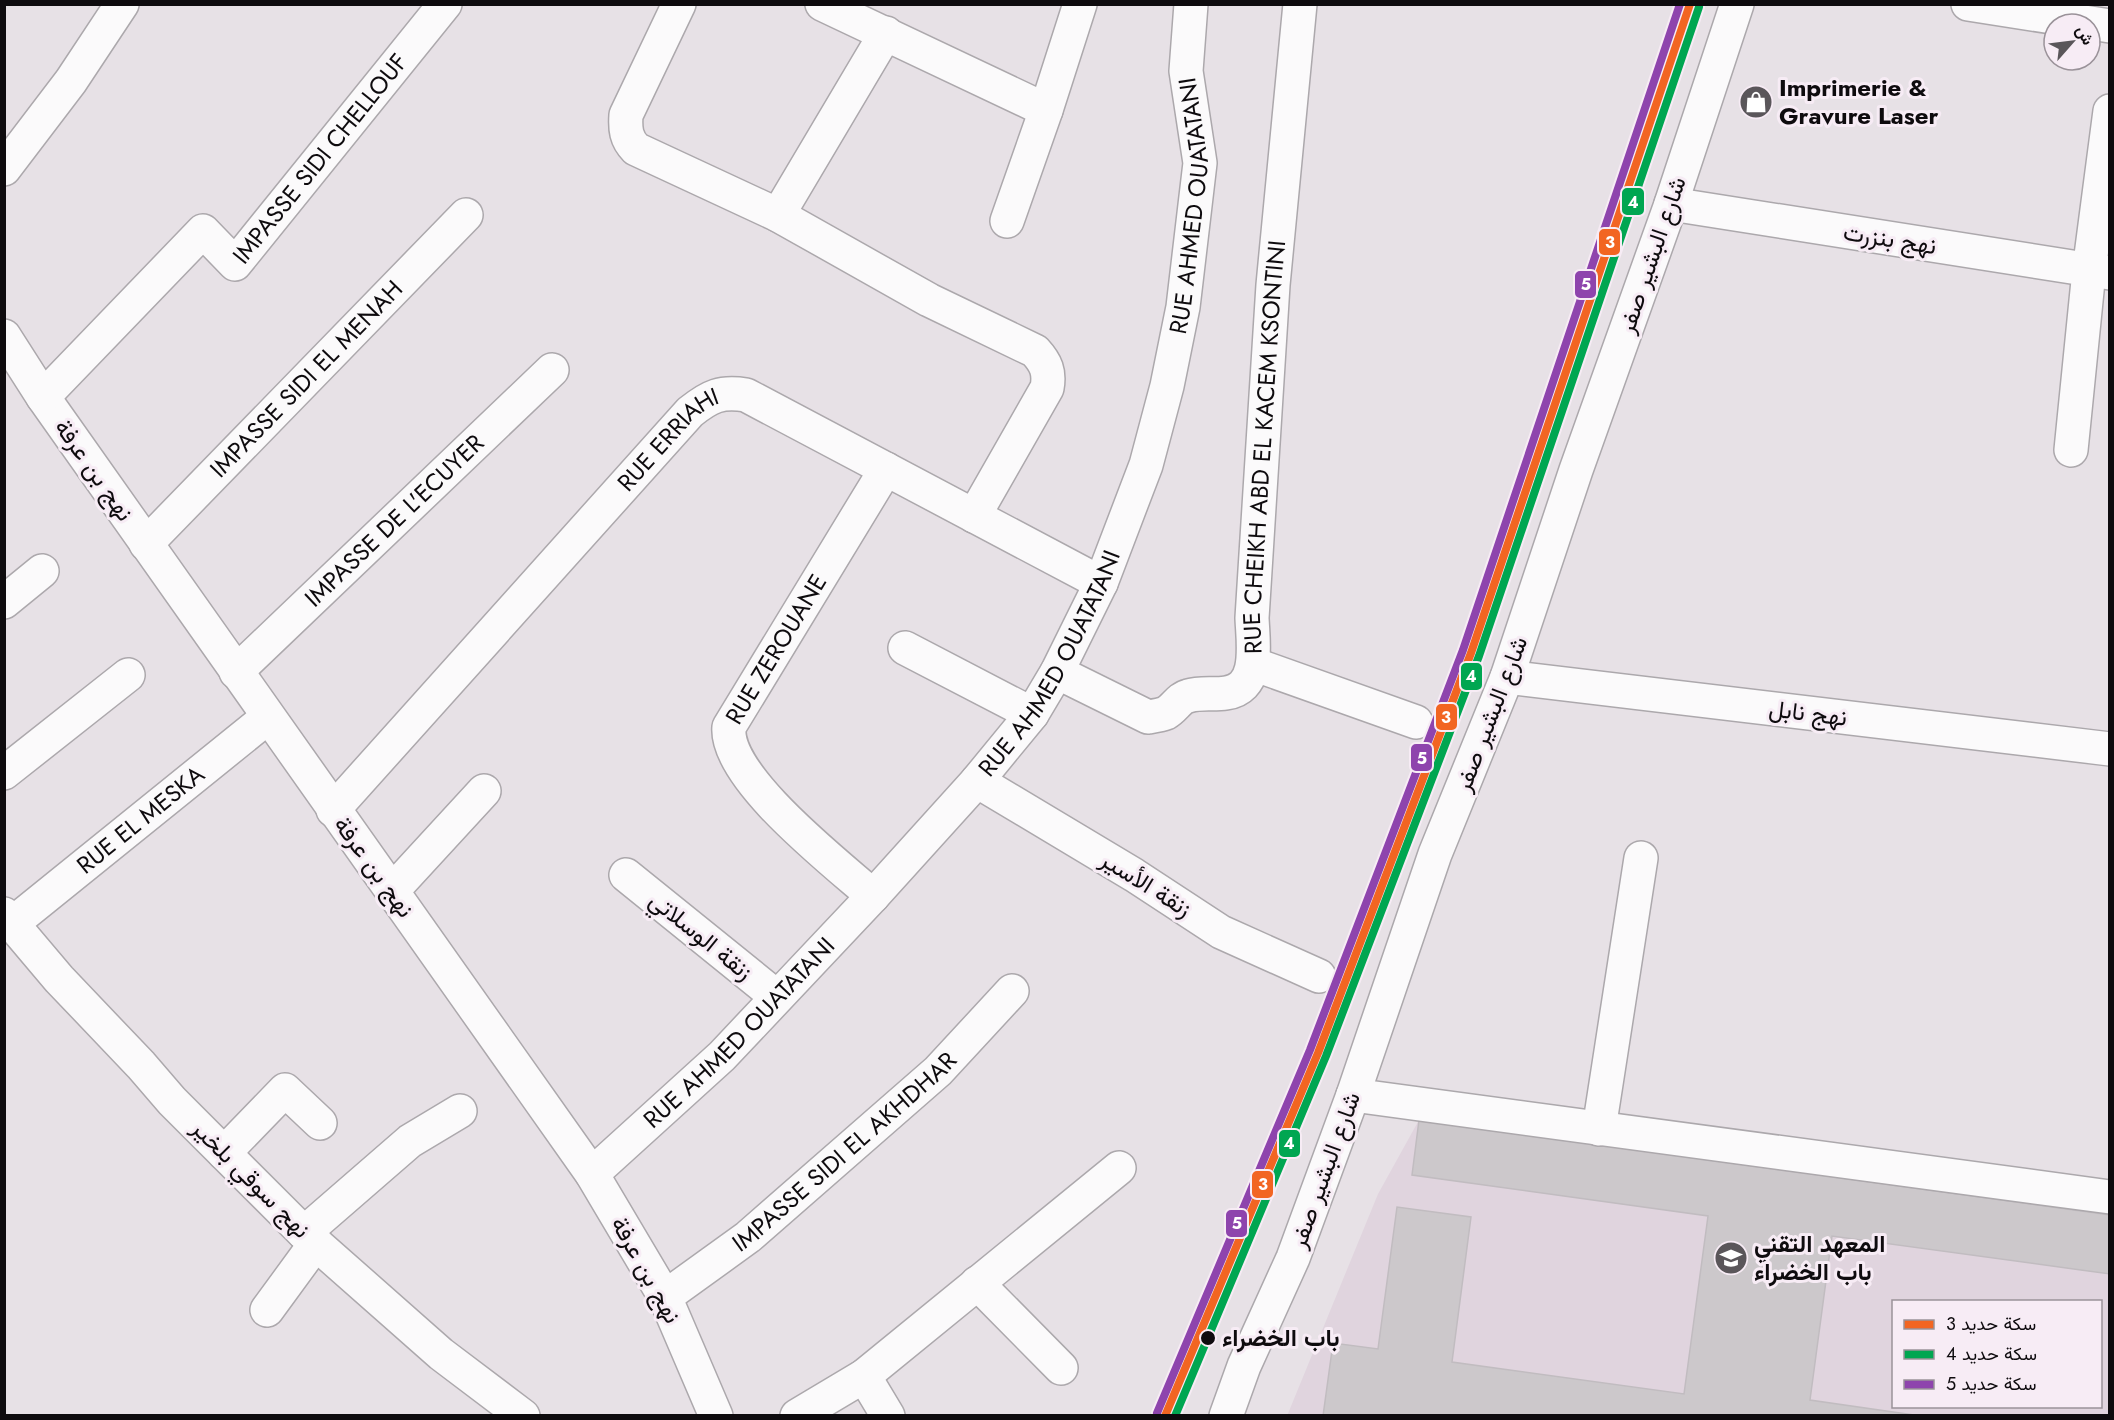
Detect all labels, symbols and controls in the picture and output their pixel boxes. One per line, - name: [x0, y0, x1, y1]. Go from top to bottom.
- north arrow: [2042, 12, 2102, 72]
- text: ش: [2070, 21, 2099, 49]
- street label: IMPASSE SIDI CHELLOUF: [224, 46, 416, 271]
- place label: Imprimerie & Gravure Laser: [1779, 70, 1938, 133]
- street label: RUE AHMED OUATATANI: [1160, 75, 1217, 337]
- shop icon: Imprimerie & Gravure Laser: [1738, 84, 1774, 120]
- street label: شارع البشير صفر: [1608, 172, 1695, 339]
- line badge: 4: [1621, 187, 1645, 216]
- text: 4: [1627, 191, 1639, 214]
- street label: نهج بنزرت: [1841, 214, 1939, 263]
- line badge: 3: [1598, 228, 1621, 256]
- text: 3: [1605, 231, 1615, 254]
- street label: RUE CHEIKH ABD EL KACEM KSONTINI: [1234, 239, 1294, 654]
- line badge: 5: [1574, 270, 1597, 299]
- street label: IMPASSE SIDI EL MENAH: [202, 272, 410, 485]
- text: 5: [1581, 273, 1591, 296]
- street label: RUE ERRIAHI: [609, 379, 723, 499]
- street label: نهج بن عرفة: [46, 411, 142, 528]
- street label: IMPASSE DE L'ECUYER: [296, 426, 492, 615]
- street label: RUE AHMED OUATATANI: [970, 545, 1129, 784]
- street label: RUE ZEROUANE: [717, 567, 835, 731]
- street label: شارع البشير صفر: [1444, 631, 1536, 797]
- line badge: 4: [1460, 662, 1483, 691]
- text: 4: [1465, 665, 1477, 688]
- street label: نهج نابل: [1767, 690, 1849, 735]
- line badge: 3: [1435, 703, 1458, 731]
- text: 3: [1441, 706, 1451, 729]
- line badge: 5: [1410, 743, 1433, 772]
- text: 5: [1417, 747, 1427, 770]
- street label: RUE EL MESKA: [69, 757, 212, 882]
- street label: نهج بن عرفة: [326, 809, 423, 925]
- street label: زنقة الأسير: [1093, 841, 1199, 925]
- street label: زنقة الوسلاتي: [641, 883, 761, 990]
- street label: RUE AHMED OUATATANI: [635, 929, 843, 1136]
- street label: IMPASSE SIDI EL AKHDHAR: [725, 1043, 965, 1260]
- street label: شارع البشير صفر: [1280, 1087, 1369, 1254]
- street label: نهج سوقي بلخير: [182, 1111, 319, 1247]
- line badge: 4: [1278, 1129, 1301, 1158]
- text: 4: [1283, 1132, 1295, 1155]
- line badge: 3: [1251, 1170, 1274, 1199]
- text: 3: [1258, 1173, 1268, 1196]
- line badge: 5: [1225, 1209, 1248, 1238]
- street label: نهج بن عرفة: [603, 1210, 690, 1330]
- text: 5: [1232, 1212, 1242, 1235]
- place label: المعهد التقني باب الخضراء: [1754, 1226, 1886, 1289]
- school or university icon: المعهد التقني باب الخضراء: [1713, 1240, 1749, 1276]
- legend: [1892, 1300, 2102, 1408]
- text: سكة حديد 3: [1946, 1311, 2036, 1337]
- place label: باب الخضراء: [1222, 1320, 1339, 1355]
- marker: باب الخضراء: [1199, 1329, 1217, 1347]
- text: سكة حديد 4: [1946, 1341, 2037, 1367]
- text: سكة حديد 5: [1946, 1371, 2037, 1397]

